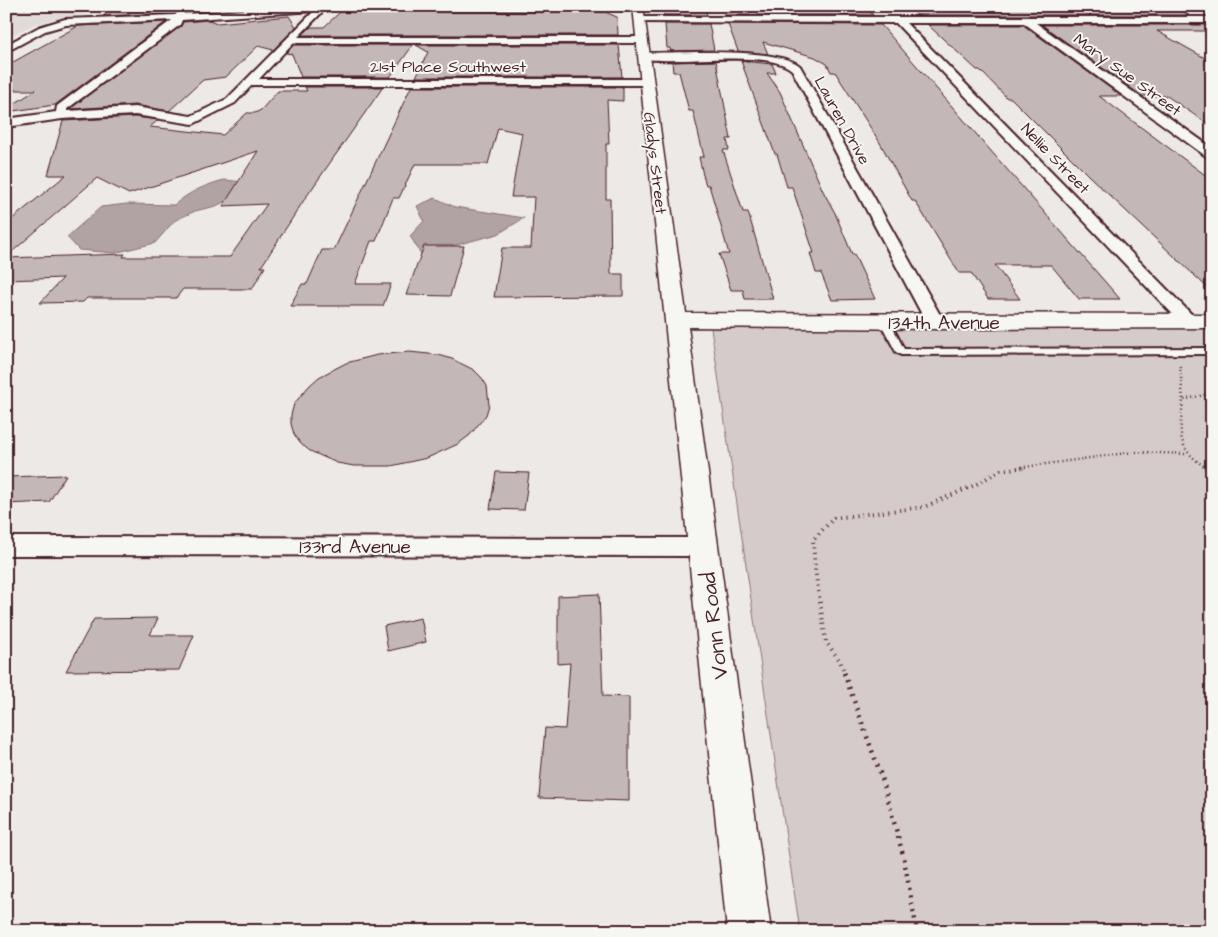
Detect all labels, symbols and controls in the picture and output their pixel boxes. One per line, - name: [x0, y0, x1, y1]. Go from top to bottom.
- street label: Mary Sue Street: [1068, 28, 1186, 123]
- street label: 21st Place Southwest: [370, 56, 527, 78]
- street label: Lauren Drive: [809, 72, 876, 169]
- street label: Gladys Street: [637, 111, 672, 216]
- street label: Nellie Street: [1016, 118, 1095, 199]
- street label: 134th Avenue: [888, 310, 1000, 337]
- street label: 133rd Avenue: [299, 534, 411, 561]
- street label: Vonn Road: [693, 571, 736, 681]

